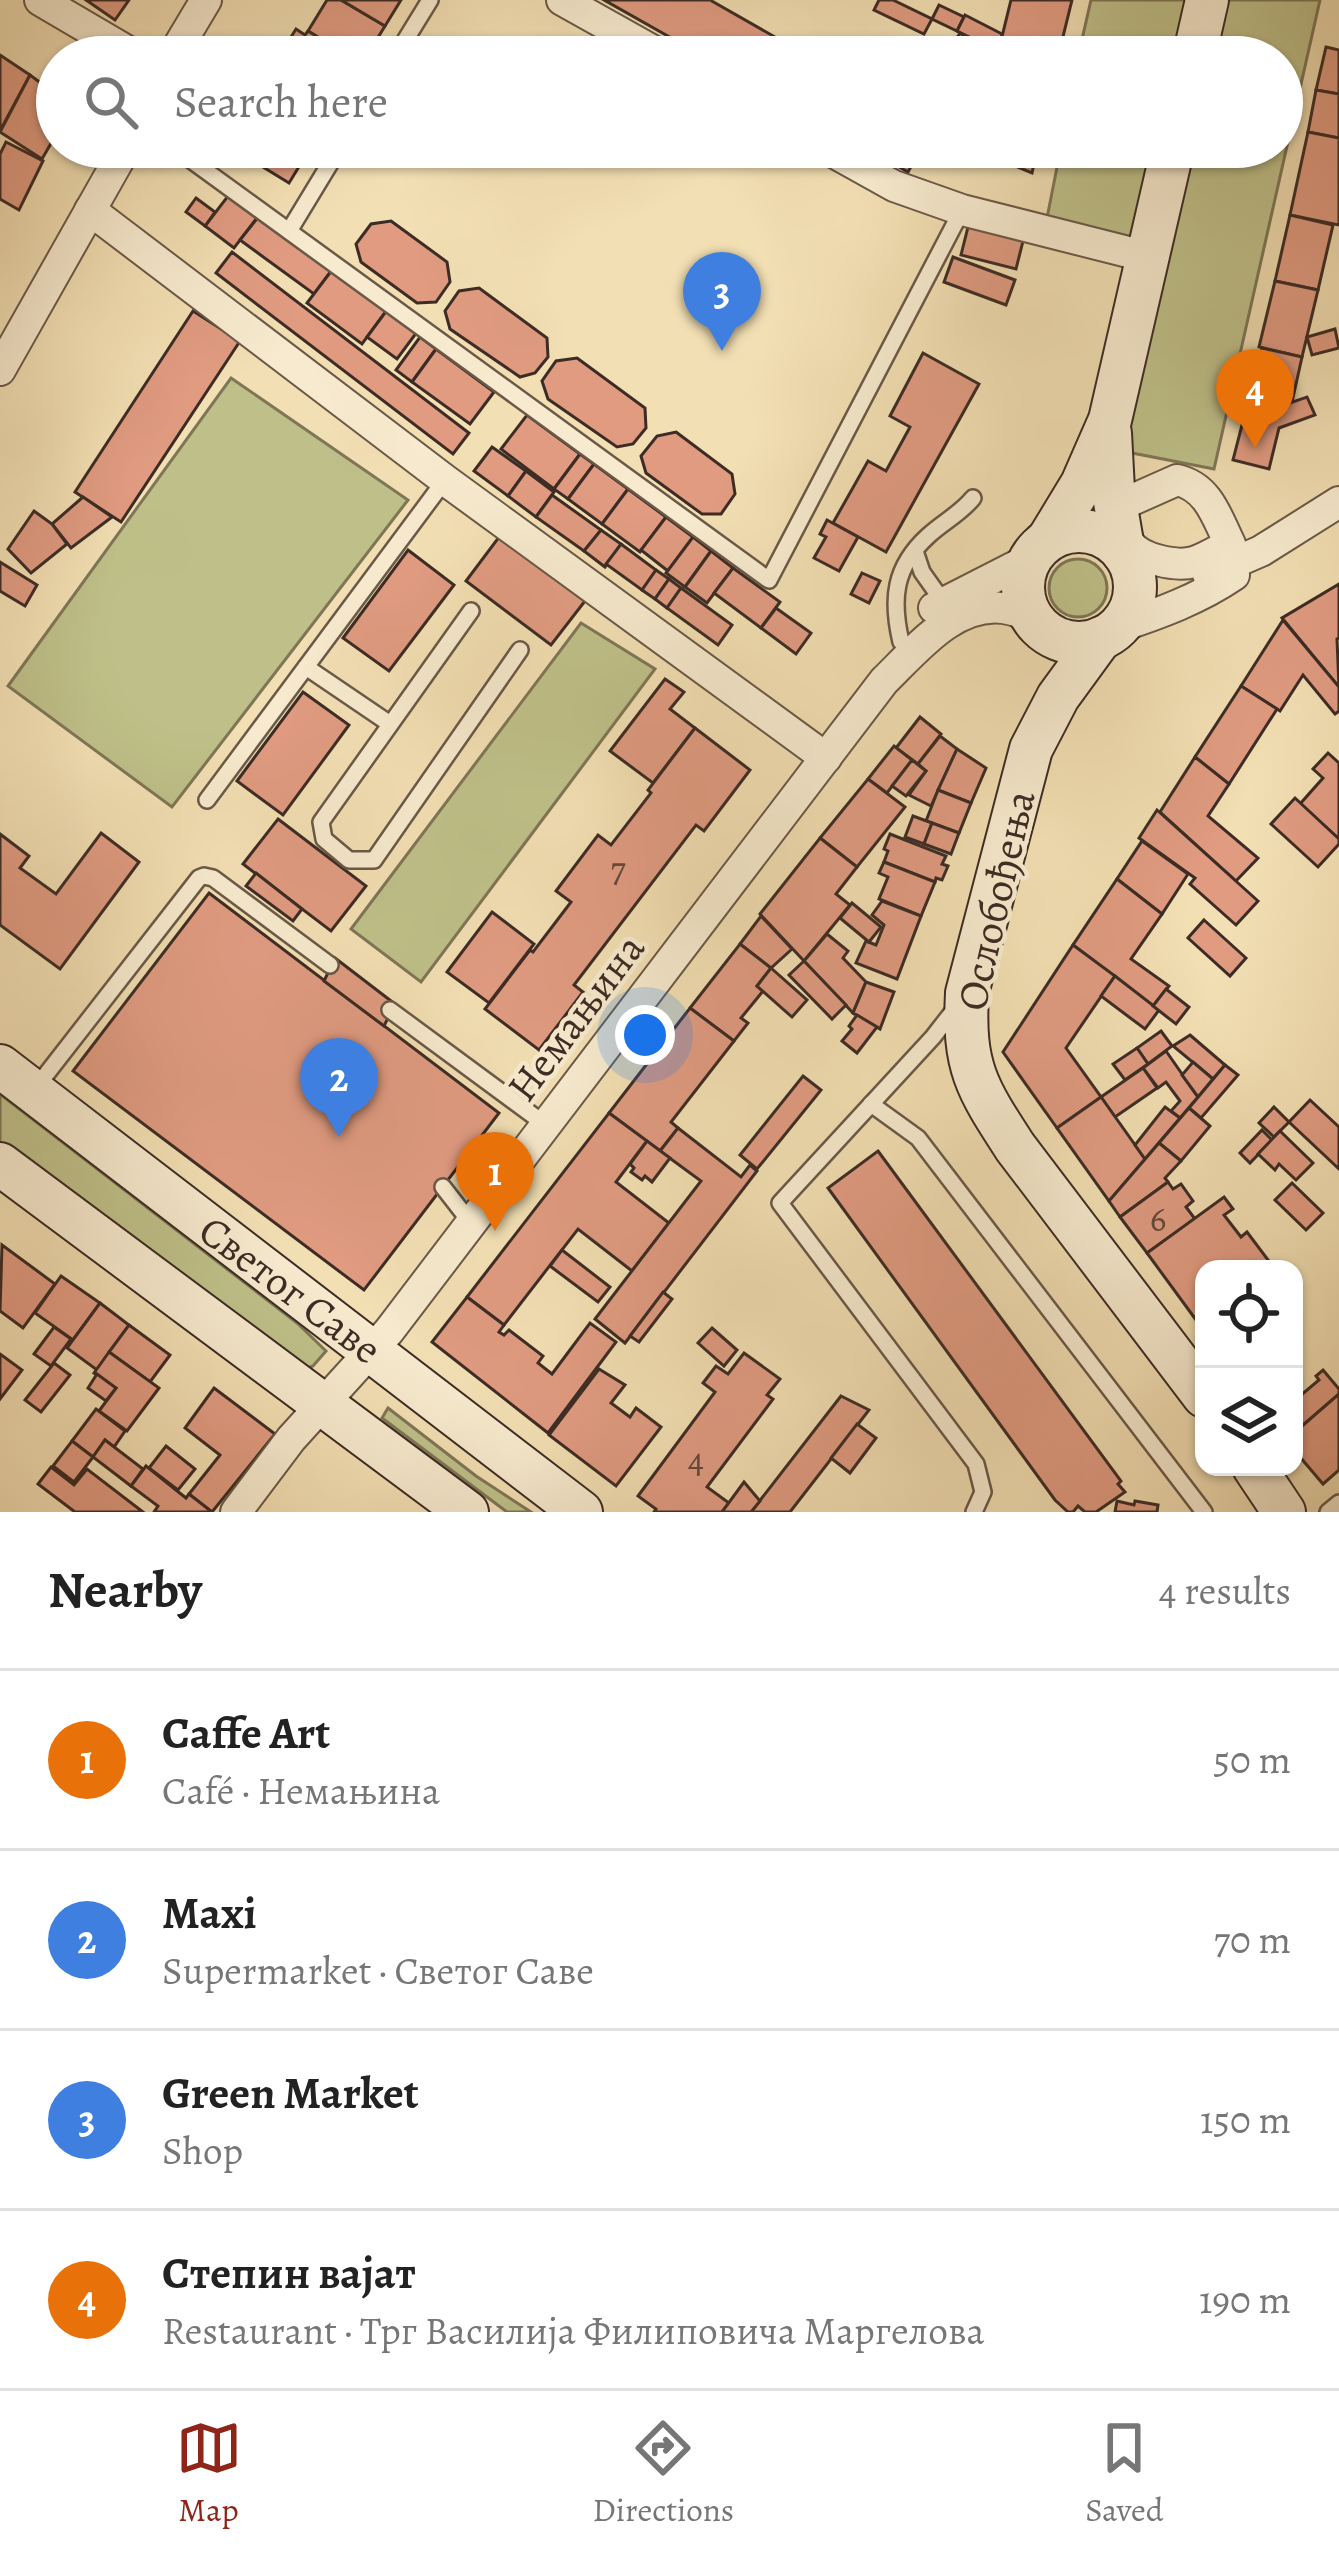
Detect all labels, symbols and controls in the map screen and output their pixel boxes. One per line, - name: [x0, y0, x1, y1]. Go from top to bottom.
- search box: [36, 36, 1303, 168]
- icon: search: [78, 69, 144, 135]
- text: Search here: [174, 71, 388, 133]
- pin: 3: [683, 252, 761, 351]
- pin: 4: [1216, 349, 1294, 448]
- street label: Ослобођења: [942, 784, 1049, 1016]
- house number: 7: [610, 844, 626, 893]
- street label: Немањина: [493, 921, 658, 1113]
- your location: [615, 1005, 675, 1065]
- pin: 2: [300, 1038, 378, 1137]
- pin: 1: [456, 1132, 534, 1231]
- house number: 6: [1150, 1194, 1166, 1243]
- street label: Светог Саве: [188, 1202, 394, 1377]
- map controls: [1195, 1260, 1303, 1476]
- button: locate: [1195, 1260, 1303, 1368]
- button: layers: [1195, 1368, 1303, 1476]
- house number: 4: [688, 1435, 704, 1484]
- text: Nearby: [48, 1555, 202, 1625]
- text: 4 results: [1159, 1564, 1291, 1617]
- text: Caffe Art: [162, 1702, 330, 1764]
- text: 1: [80, 1733, 94, 1786]
- text: 50 m: [1213, 1733, 1291, 1786]
- text: Café · Немањина: [162, 1764, 440, 1817]
- text: Maxi: [162, 1882, 257, 1944]
- text: 2: [78, 1913, 96, 1966]
- text: 70 m: [1214, 1913, 1291, 1966]
- text: Supermarket · Светог Саве: [162, 1944, 594, 1997]
- text: Green Market: [162, 2062, 419, 2124]
- text: 3: [79, 2093, 95, 2146]
- text: 150 m: [1200, 2093, 1291, 2146]
- text: Shop: [162, 2124, 243, 2177]
- text: Степин вајат: [162, 2242, 416, 2304]
- text: 4: [78, 2273, 96, 2326]
- text: 190 m: [1199, 2273, 1291, 2326]
- text: Restaurant · Трг Василија Филиповича Маргелова: [162, 2304, 984, 2357]
- tab: Map: [176, 2415, 242, 2532]
- tab: Directions: [593, 2415, 734, 2532]
- tab: Saved: [1085, 2415, 1163, 2532]

